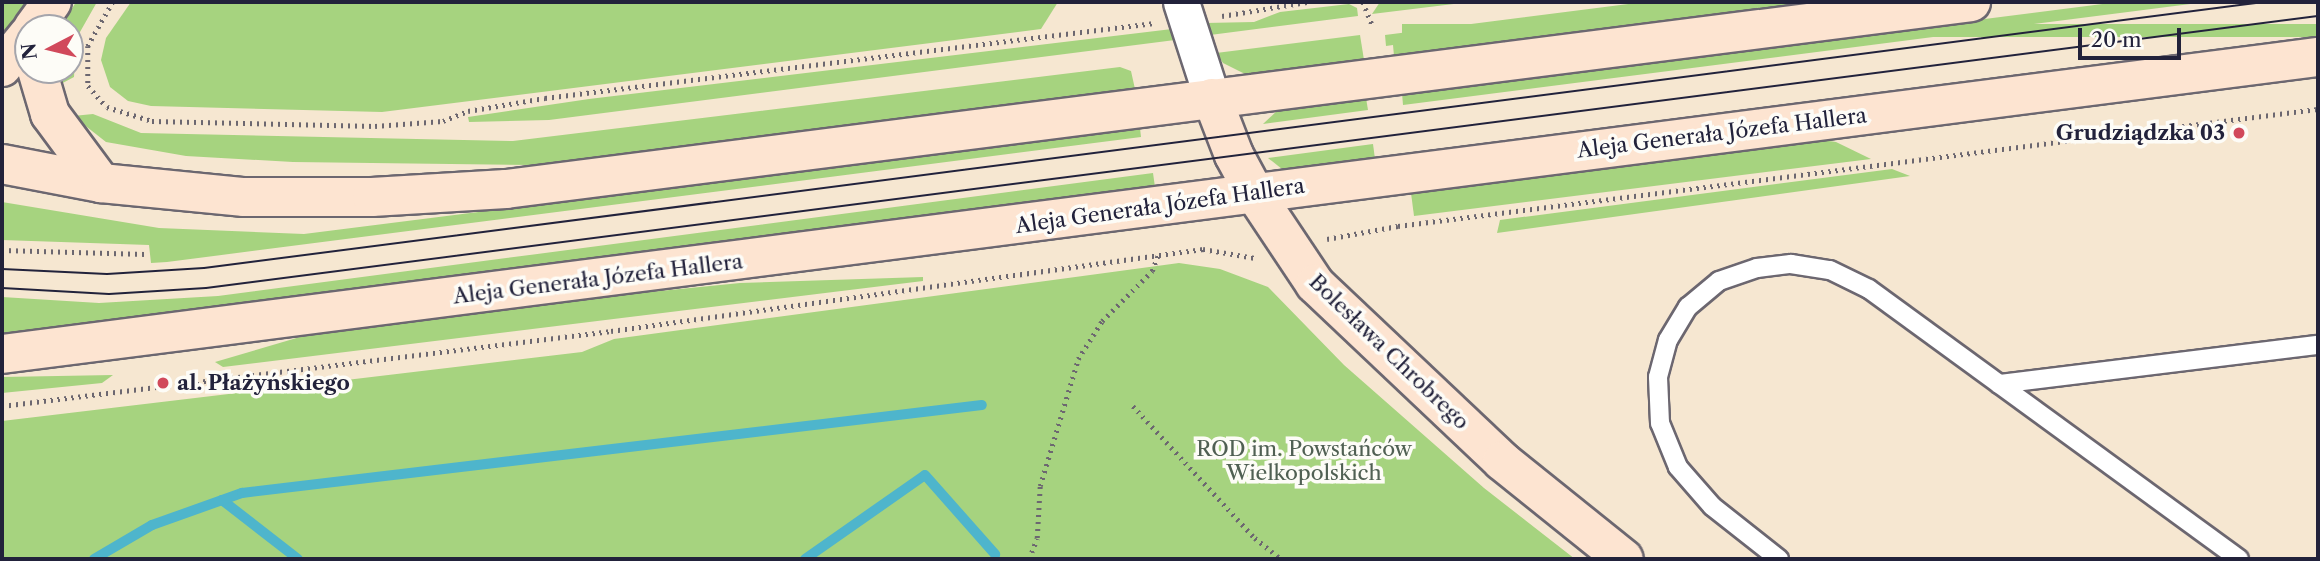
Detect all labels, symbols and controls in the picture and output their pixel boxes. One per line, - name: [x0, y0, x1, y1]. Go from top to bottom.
- north arrow: [14, 14, 84, 84]
- scale bar: [2082, 14, 2185, 58]
- text: 20 m: [2091, 27, 2142, 52]
- text: N: [17, 42, 42, 61]
- street label: Aleja Generała Józefa Hallera: [1575, 103, 1869, 163]
- place label: Grudziądzka 03: [2055, 120, 2225, 146]
- marker: Grudziądzka 03: [2231, 125, 2247, 141]
- street label: Aleja Generała Józefa Hallera: [1013, 173, 1307, 239]
- street label: Aleja Generała Józefa Hallera: [451, 249, 745, 309]
- street label: Bolesława Chrobrego: [1304, 269, 1474, 435]
- place label: al. Płażyńskiego: [177, 370, 350, 396]
- marker: al. Płażyńskiego: [155, 375, 171, 391]
- park label: ROD im. Powstańców Wielkopolskich: [1196, 436, 1412, 486]

